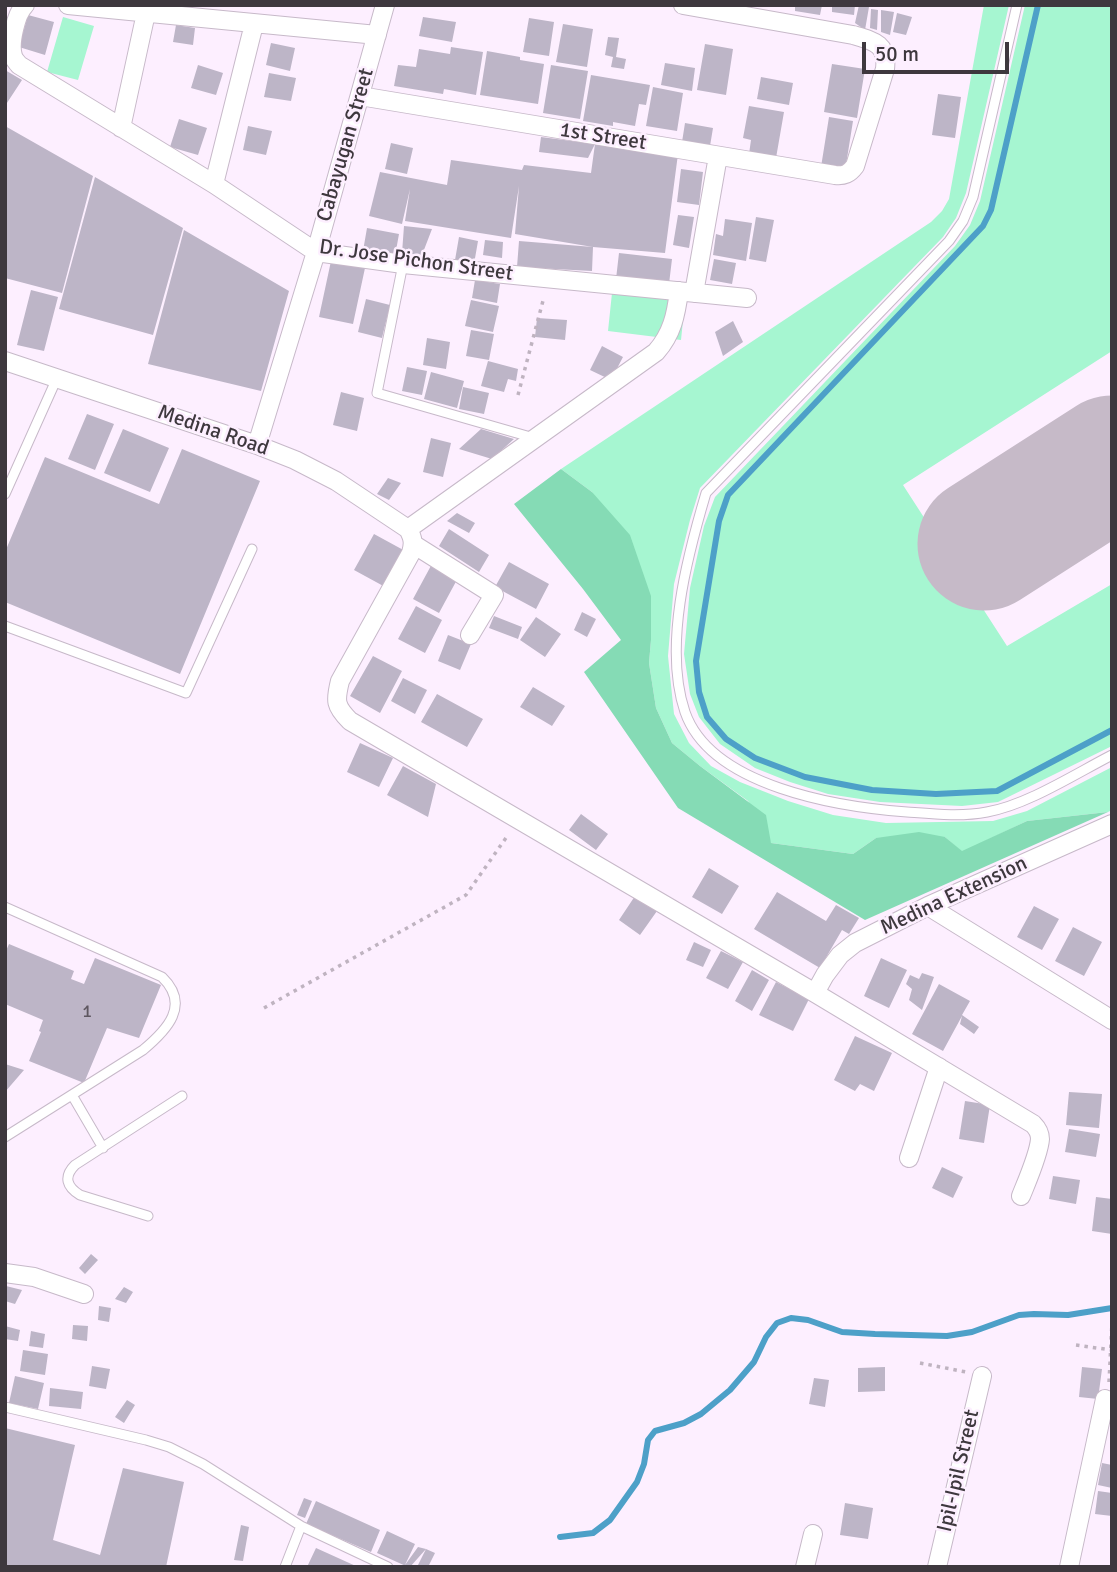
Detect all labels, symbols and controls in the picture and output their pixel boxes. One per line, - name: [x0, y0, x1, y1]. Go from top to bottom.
- scale bar: [865, 28, 1012, 72]
- text: 50 m: [875, 41, 919, 67]
- street label: Cabayugan Street: [312, 65, 380, 225]
- street label: 1st Street: [558, 118, 648, 156]
- street label: Dr. Jose Pichon Street: [318, 235, 514, 287]
- street label: Medina Road: [154, 400, 272, 462]
- street label: Medina Extension: [877, 851, 1031, 941]
- house number: 1: [82, 1001, 92, 1023]
- street label: Ipil-Ipil Street: [933, 1407, 985, 1535]

